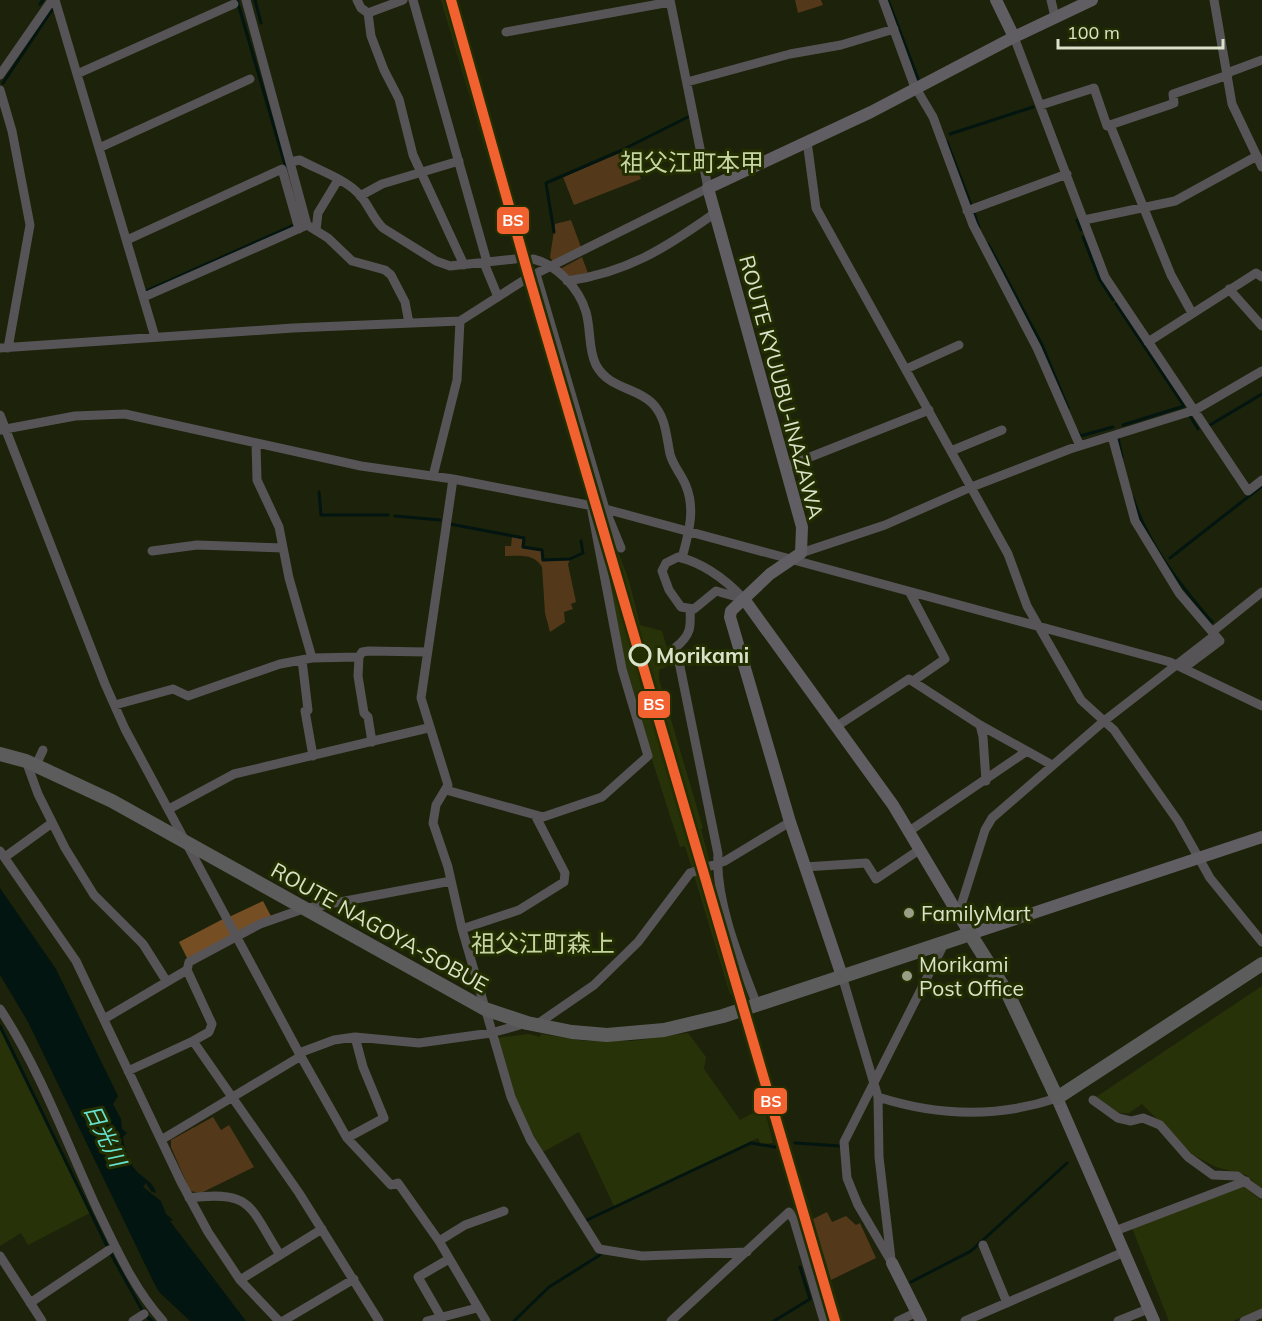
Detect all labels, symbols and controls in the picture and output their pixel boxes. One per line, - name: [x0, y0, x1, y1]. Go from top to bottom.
- scale bar: [1058, 12, 1223, 50]
- text: 100 m: [1067, 21, 1120, 44]
- district label: 祖父江町本甲: [620, 147, 764, 177]
- line badge: BS: [496, 206, 530, 235]
- text: BS: [502, 210, 524, 230]
- street label: ROUTE KYUUBU-INAZAWA: [734, 252, 830, 522]
- place label: Morikami: [656, 642, 749, 668]
- marker: Morikami: [629, 644, 651, 666]
- line badge: BS: [637, 690, 671, 719]
- text: BS: [643, 694, 665, 714]
- street label: ROUTE NAGOYA-SOBUE: [267, 856, 493, 998]
- place label: FamilyMart: [921, 900, 1031, 926]
- marker: FamilyMart: [902, 906, 916, 920]
- district label: 祖父江町森上: [471, 928, 615, 958]
- place label: Morikami Post Office: [919, 951, 1024, 1001]
- marker: Morikami Post Office: [900, 969, 914, 983]
- line badge: BS: [753, 1087, 788, 1115]
- text: BS: [760, 1091, 782, 1111]
- water label: 日光川: [78, 1099, 133, 1173]

